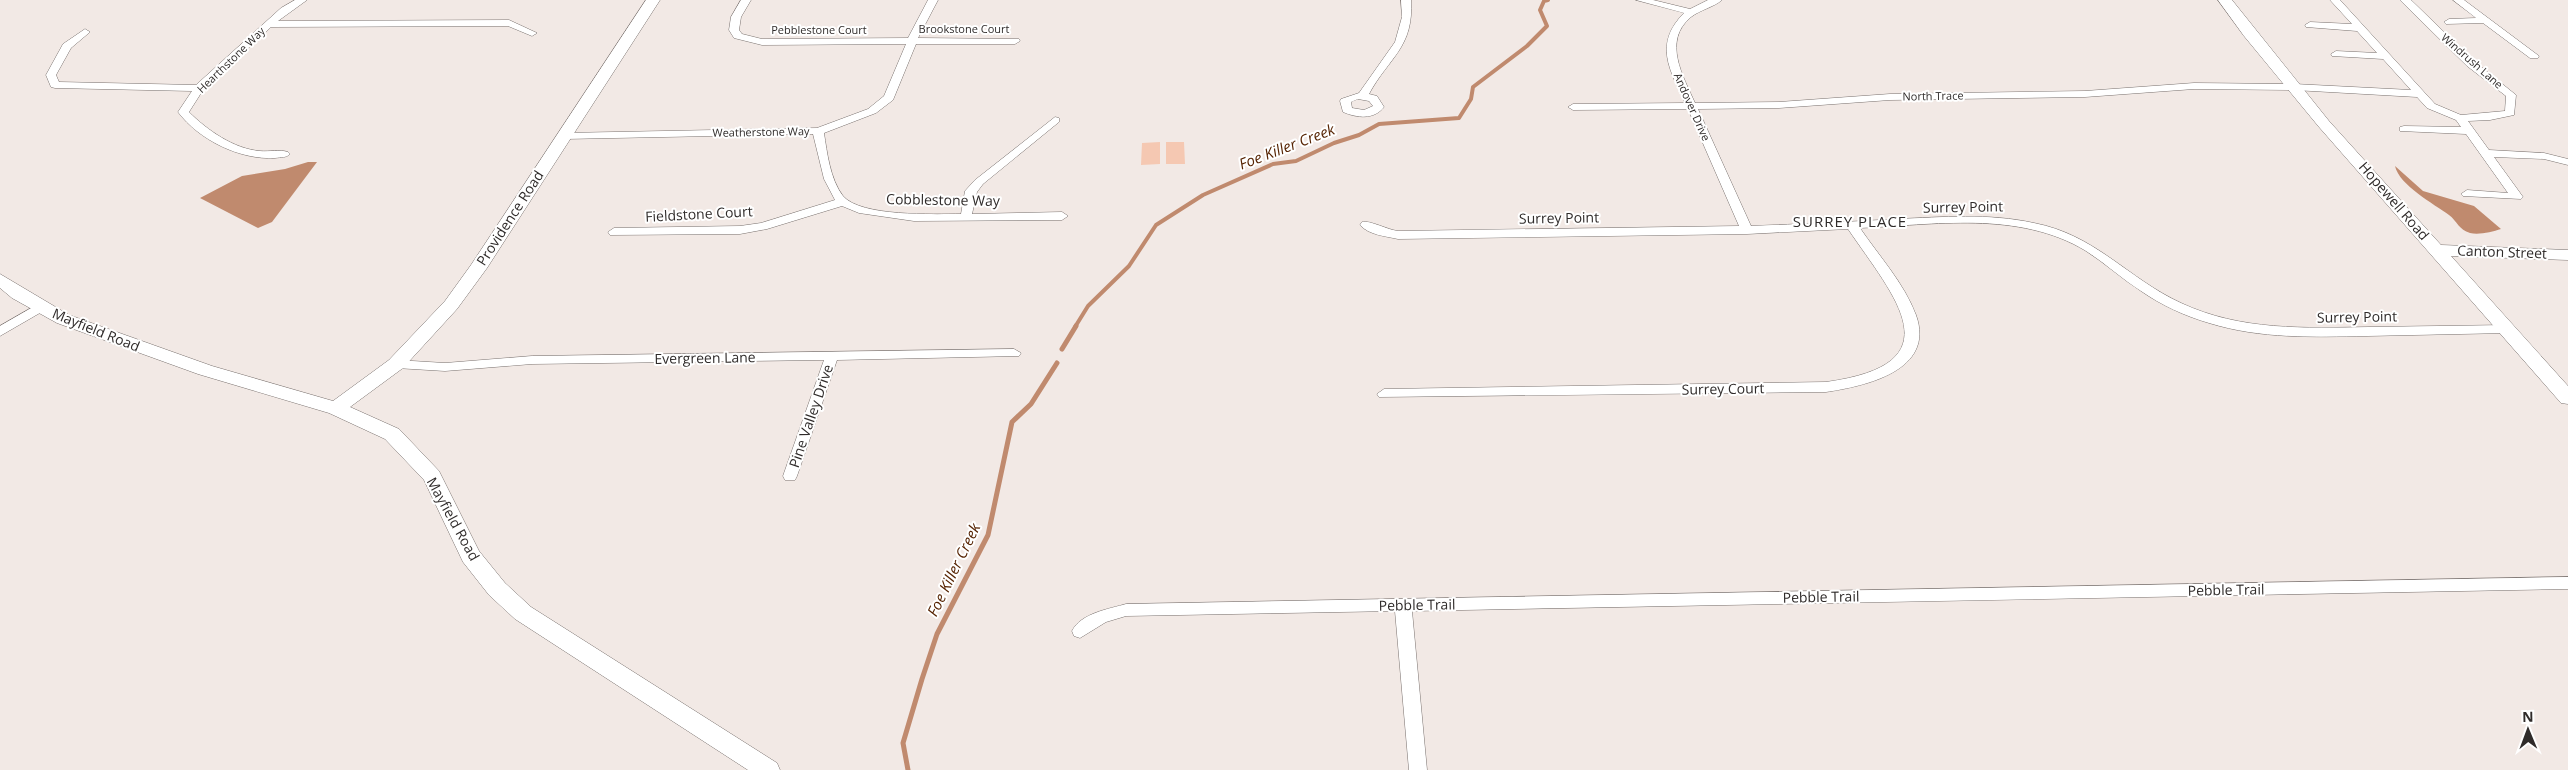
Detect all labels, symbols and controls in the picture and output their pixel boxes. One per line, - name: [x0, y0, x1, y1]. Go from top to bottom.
- street label: Brookstone Court: [919, 21, 1010, 36]
- street label: Pebblestone Court: [771, 22, 867, 37]
- street label: Hearthstone Way: [193, 23, 268, 96]
- street label: Windrush Lane: [2438, 30, 2506, 92]
- street label: Andover Drive: [1671, 70, 1714, 143]
- street label: North Trace: [1902, 87, 1964, 104]
- water label: Foe Killer Creek: [1236, 118, 1338, 174]
- street label: Weatherstone Way: [712, 123, 810, 140]
- street label: Hopewell Road: [2355, 157, 2434, 244]
- street label: Providence Road: [472, 167, 547, 269]
- street label: Cobblestone Way: [886, 189, 1001, 210]
- street label: Surrey Point: [1923, 196, 2003, 217]
- street label: Fieldstone Court: [645, 201, 753, 226]
- street label: Surrey Point: [1519, 207, 1599, 228]
- district label: SURREY PLACE: [1793, 211, 1907, 231]
- street label: Canton Street: [2457, 240, 2547, 263]
- street label: Mayfield Road: [50, 303, 143, 356]
- street label: Surrey Point: [2317, 306, 2397, 327]
- street label: Evergreen Lane: [654, 347, 756, 368]
- street label: Pine Valley Drive: [784, 362, 837, 470]
- street label: Surrey Court: [1681, 378, 1765, 399]
- street label: Mayfield Road: [423, 474, 484, 564]
- water label: Foe Killer Creek: [922, 519, 985, 619]
- street label: Pebble Trail: [2187, 579, 2265, 600]
- street label: Pebble Trail: [1782, 586, 1860, 607]
- street label: Pebble Trail: [1378, 594, 1456, 615]
- north arrow: [2503, 705, 2553, 755]
- text: N: [2522, 707, 2534, 726]

